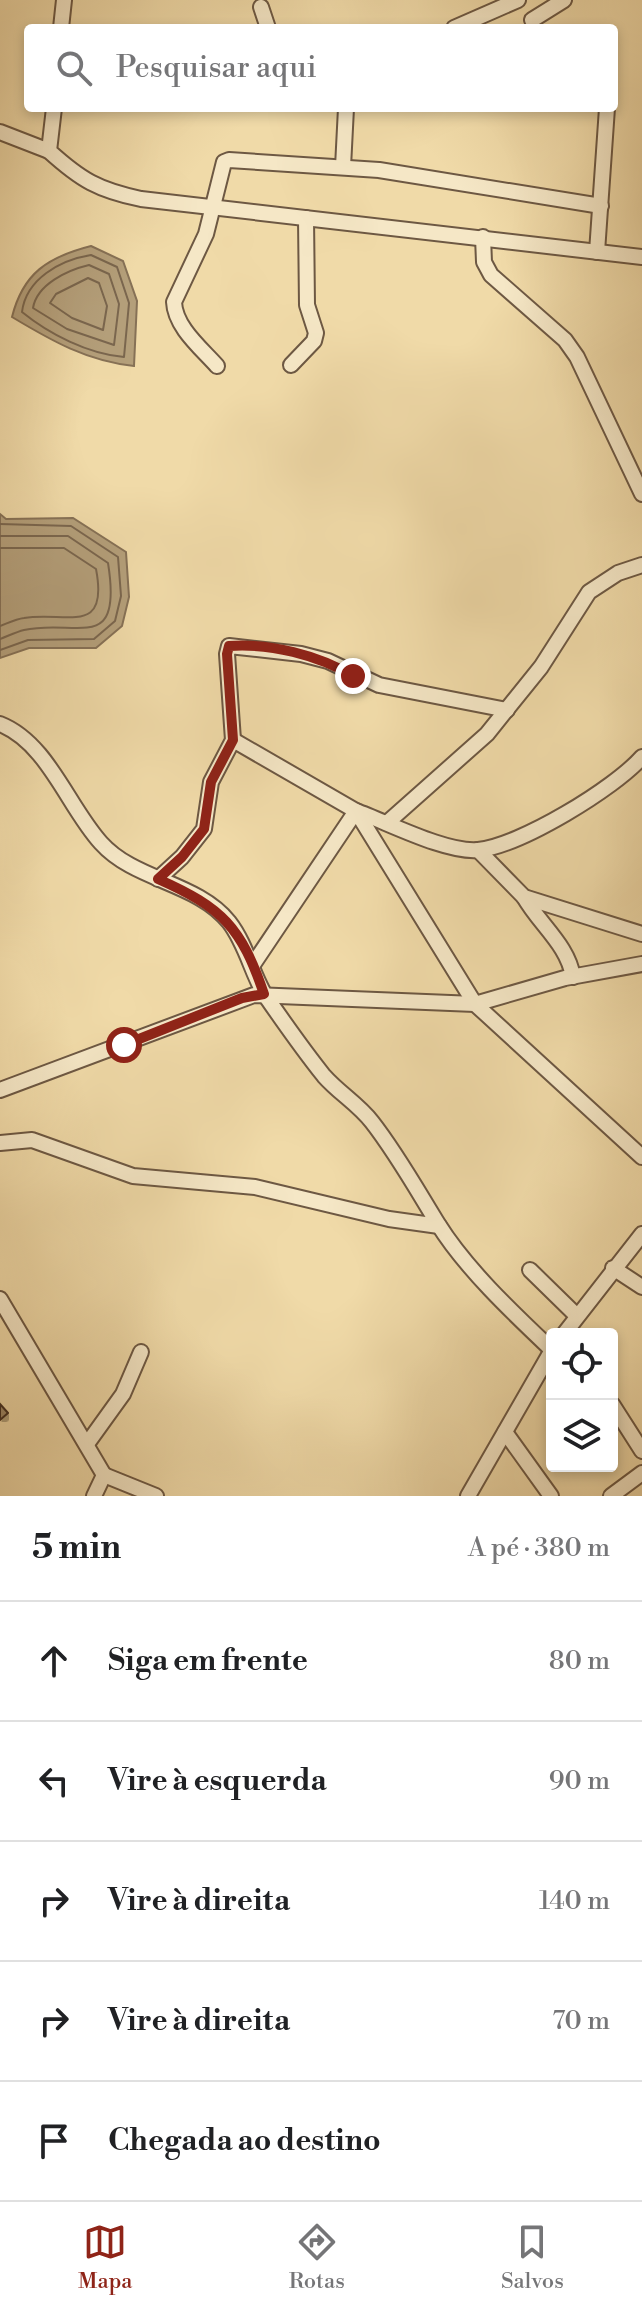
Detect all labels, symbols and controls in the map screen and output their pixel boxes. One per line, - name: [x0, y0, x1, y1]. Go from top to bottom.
- search box: [24, 24, 618, 112]
- icon: search: [52, 46, 96, 90]
- text: Pesquisar aqui: [116, 49, 317, 87]
- route end: [335, 658, 371, 694]
- route start: [106, 1027, 142, 1063]
- map controls: [546, 1328, 618, 1472]
- button: locate: [546, 1328, 618, 1400]
- button: layers: [546, 1400, 618, 1472]
- text: 5 min: [32, 1527, 121, 1569]
- text: A pé · 380 m: [468, 1532, 610, 1564]
- icon: ahead: [32, 1639, 76, 1683]
- text: Siga em frente: [108, 1642, 308, 1680]
- text: 80 m: [549, 1645, 610, 1677]
- icon: left: [32, 1759, 76, 1803]
- text: Vire à esquerda: [108, 1762, 327, 1800]
- text: 90 m: [549, 1765, 610, 1797]
- icon: right: [32, 1879, 76, 1923]
- text: Vire à direita: [108, 1882, 290, 1920]
- text: 140 m: [539, 1885, 610, 1917]
- icon: right: [32, 1999, 76, 2043]
- text: Vire à direita: [108, 2002, 290, 2040]
- text: 70 m: [552, 2005, 610, 2037]
- icon: arrive: [32, 2119, 76, 2163]
- text: Chegada ao destino: [108, 2122, 381, 2160]
- tab: Mapa: [78, 2220, 133, 2295]
- tab: Rotas: [289, 2220, 345, 2295]
- tab: Salvos: [501, 2220, 564, 2295]

